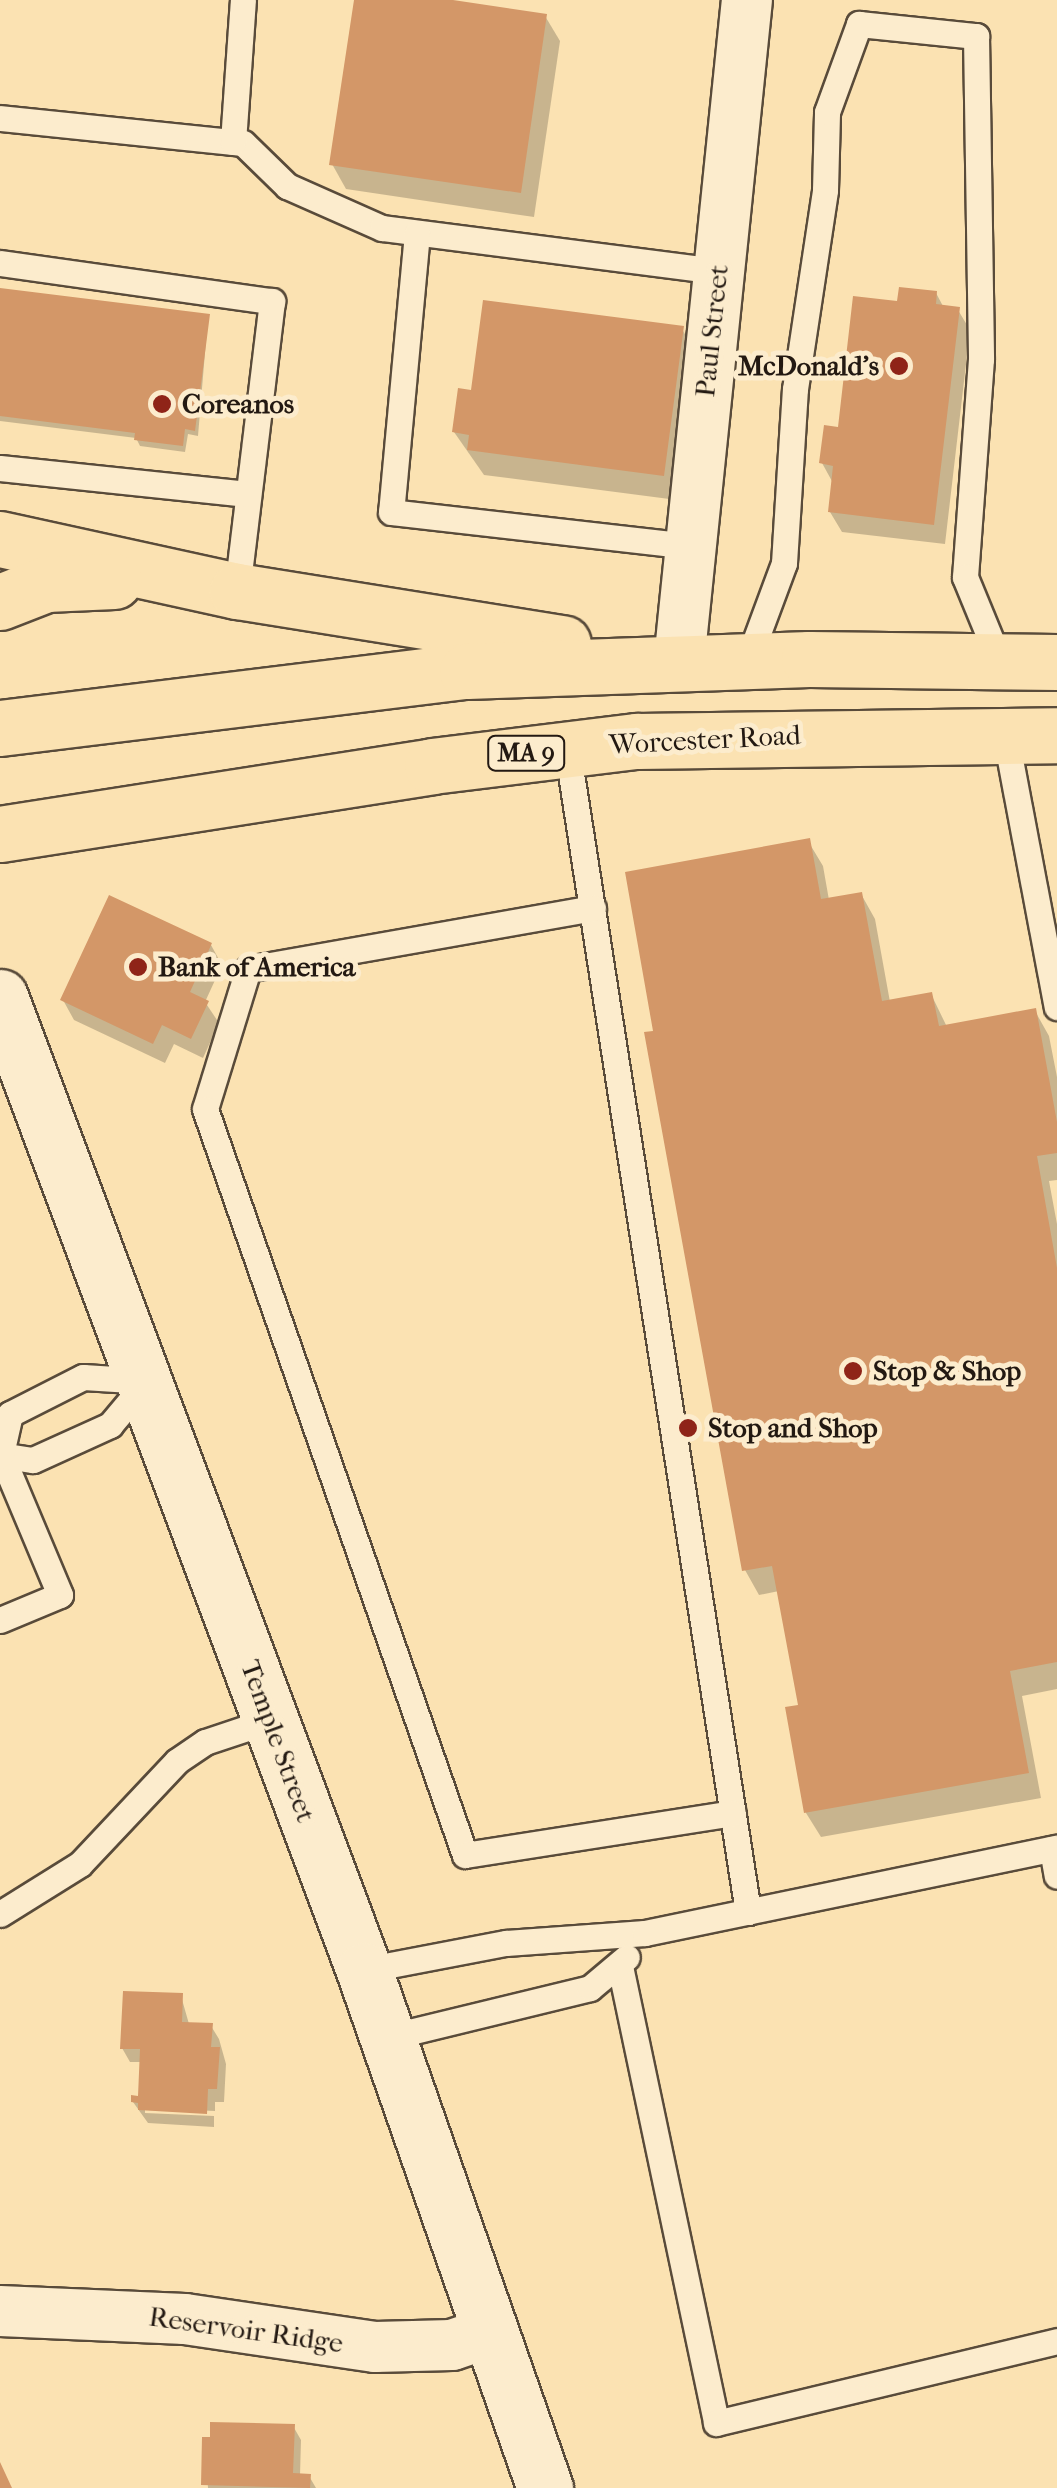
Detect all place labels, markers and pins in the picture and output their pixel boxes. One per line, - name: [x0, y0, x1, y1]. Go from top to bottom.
- place label: McDonald's: [738, 349, 879, 383]
- marker: McDonald's: [888, 355, 910, 377]
- place label: Coreanos: [182, 387, 294, 421]
- marker: Coreanos: [151, 393, 173, 415]
- place label: Bank of America: [158, 950, 356, 984]
- marker: Bank of America: [127, 956, 149, 978]
- place label: Stop & Shop: [873, 1354, 1021, 1388]
- marker: Stop & Shop: [842, 1360, 864, 1382]
- place label: Stop and Shop: [708, 1411, 878, 1445]
- marker: Stop and Shop: [677, 1417, 699, 1439]

